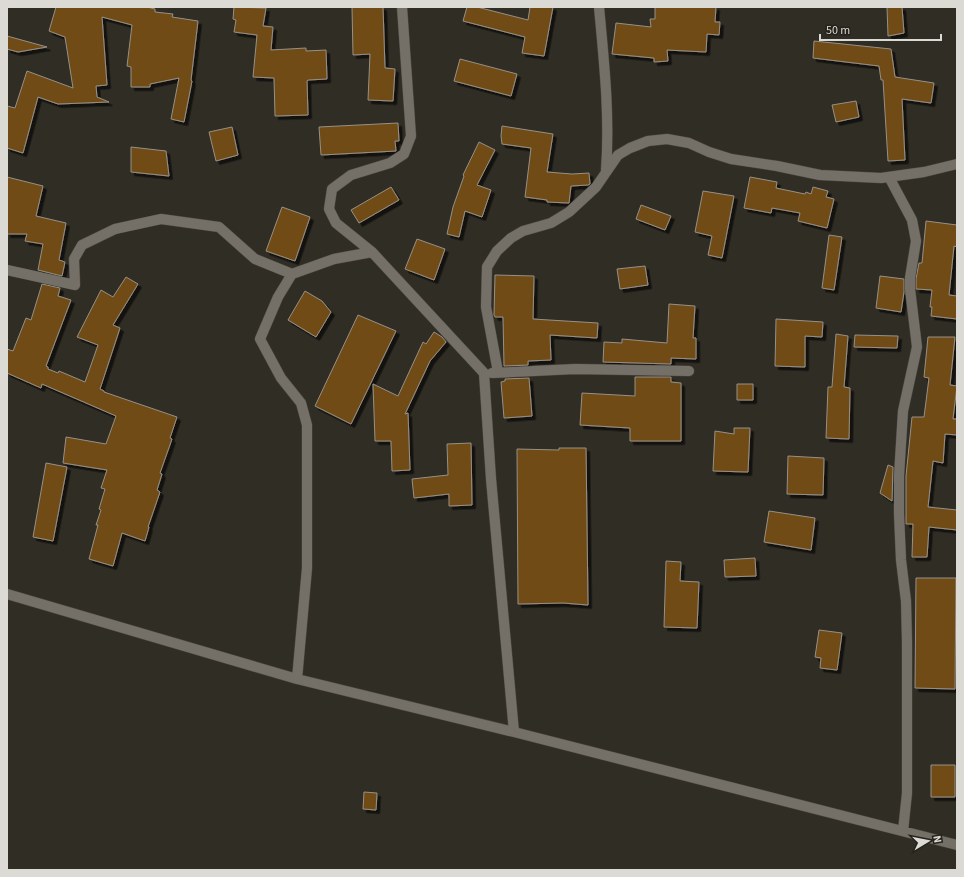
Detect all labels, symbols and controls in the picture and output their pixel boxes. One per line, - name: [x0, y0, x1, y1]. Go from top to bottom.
- scale bar: [820, 16, 941, 42]
- text: 50 m: [826, 22, 850, 39]
- north arrow: [908, 821, 948, 861]
- text: N: [929, 834, 945, 844]

